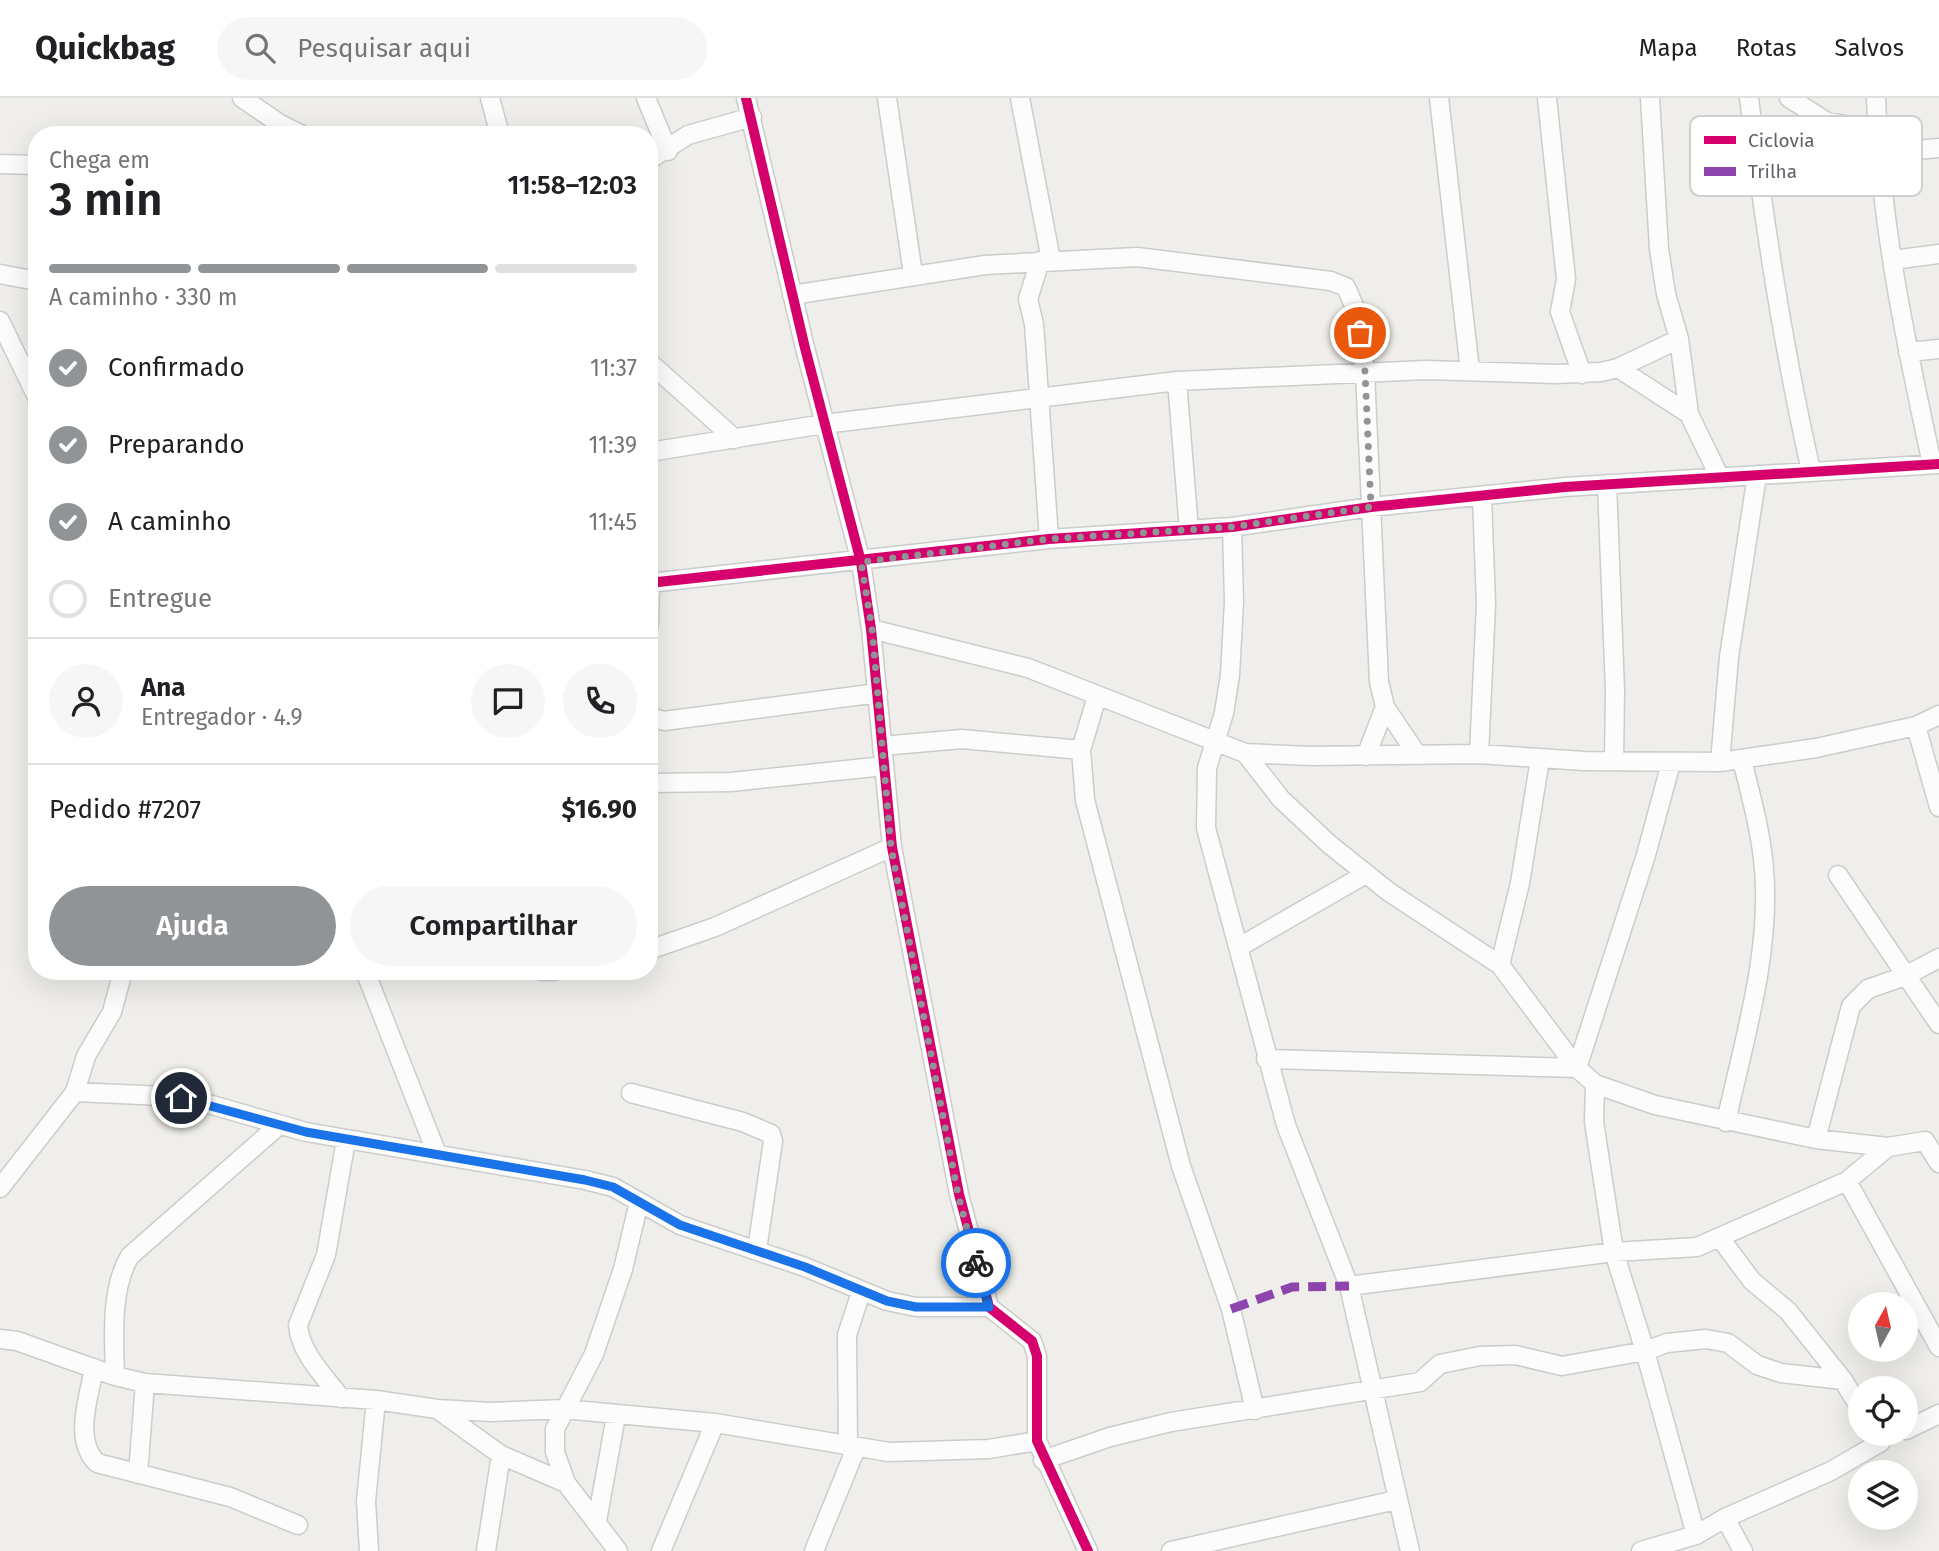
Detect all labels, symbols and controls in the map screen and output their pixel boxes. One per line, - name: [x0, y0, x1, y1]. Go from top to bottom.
- search box: [217, 17, 707, 80]
- text: Quickbag: [35, 28, 175, 68]
- icon: search: [241, 29, 279, 67]
- text: Pesquisar aqui: [297, 33, 471, 64]
- text: Mapa: [1639, 34, 1698, 62]
- text: Rotas: [1736, 34, 1796, 62]
- text: Salvos: [1834, 34, 1904, 62]
- legend: [1690, 116, 1922, 196]
- text: Ciclovia: [1748, 129, 1815, 152]
- text: Chega em: [49, 146, 150, 174]
- text: Trilha: [1748, 160, 1797, 183]
- text: 11:58–12:03: [507, 170, 637, 201]
- text: 3 min: [49, 172, 163, 227]
- text: A caminho · 330 m: [49, 283, 237, 311]
- pin: [1330, 303, 1390, 363]
- icon: bag: [1341, 314, 1379, 352]
- icon: check: [49, 349, 87, 387]
- text: Confirmado: [108, 352, 245, 383]
- text: 11:37: [590, 354, 637, 382]
- icon: check: [49, 426, 87, 464]
- text: Preparando: [108, 429, 245, 460]
- text: 11:39: [588, 431, 637, 459]
- icon: check: [49, 503, 87, 541]
- text: A caminho: [108, 506, 231, 537]
- text: 11:45: [588, 508, 637, 536]
- text: Entregue: [108, 583, 212, 614]
- button: person: [49, 664, 123, 738]
- button: chat: [471, 664, 545, 738]
- button: phone: [563, 664, 637, 738]
- text: Ana: [141, 672, 186, 703]
- text: Entregador · 4.9: [141, 703, 303, 731]
- text: Pedido #7207: [49, 794, 201, 825]
- text: $16.90: [561, 794, 637, 825]
- button: Ajuda: [49, 886, 336, 966]
- button: Compartilhar: [350, 886, 637, 966]
- pin: [151, 1068, 211, 1128]
- icon: home: [162, 1079, 200, 1117]
- courier: [941, 1228, 1011, 1298]
- icon: bike: [957, 1244, 995, 1282]
- north arrow: [1848, 1292, 1918, 1362]
- map controls: [1848, 1292, 1918, 1530]
- button: locate: [1848, 1376, 1918, 1446]
- button: layers: [1848, 1460, 1918, 1530]

